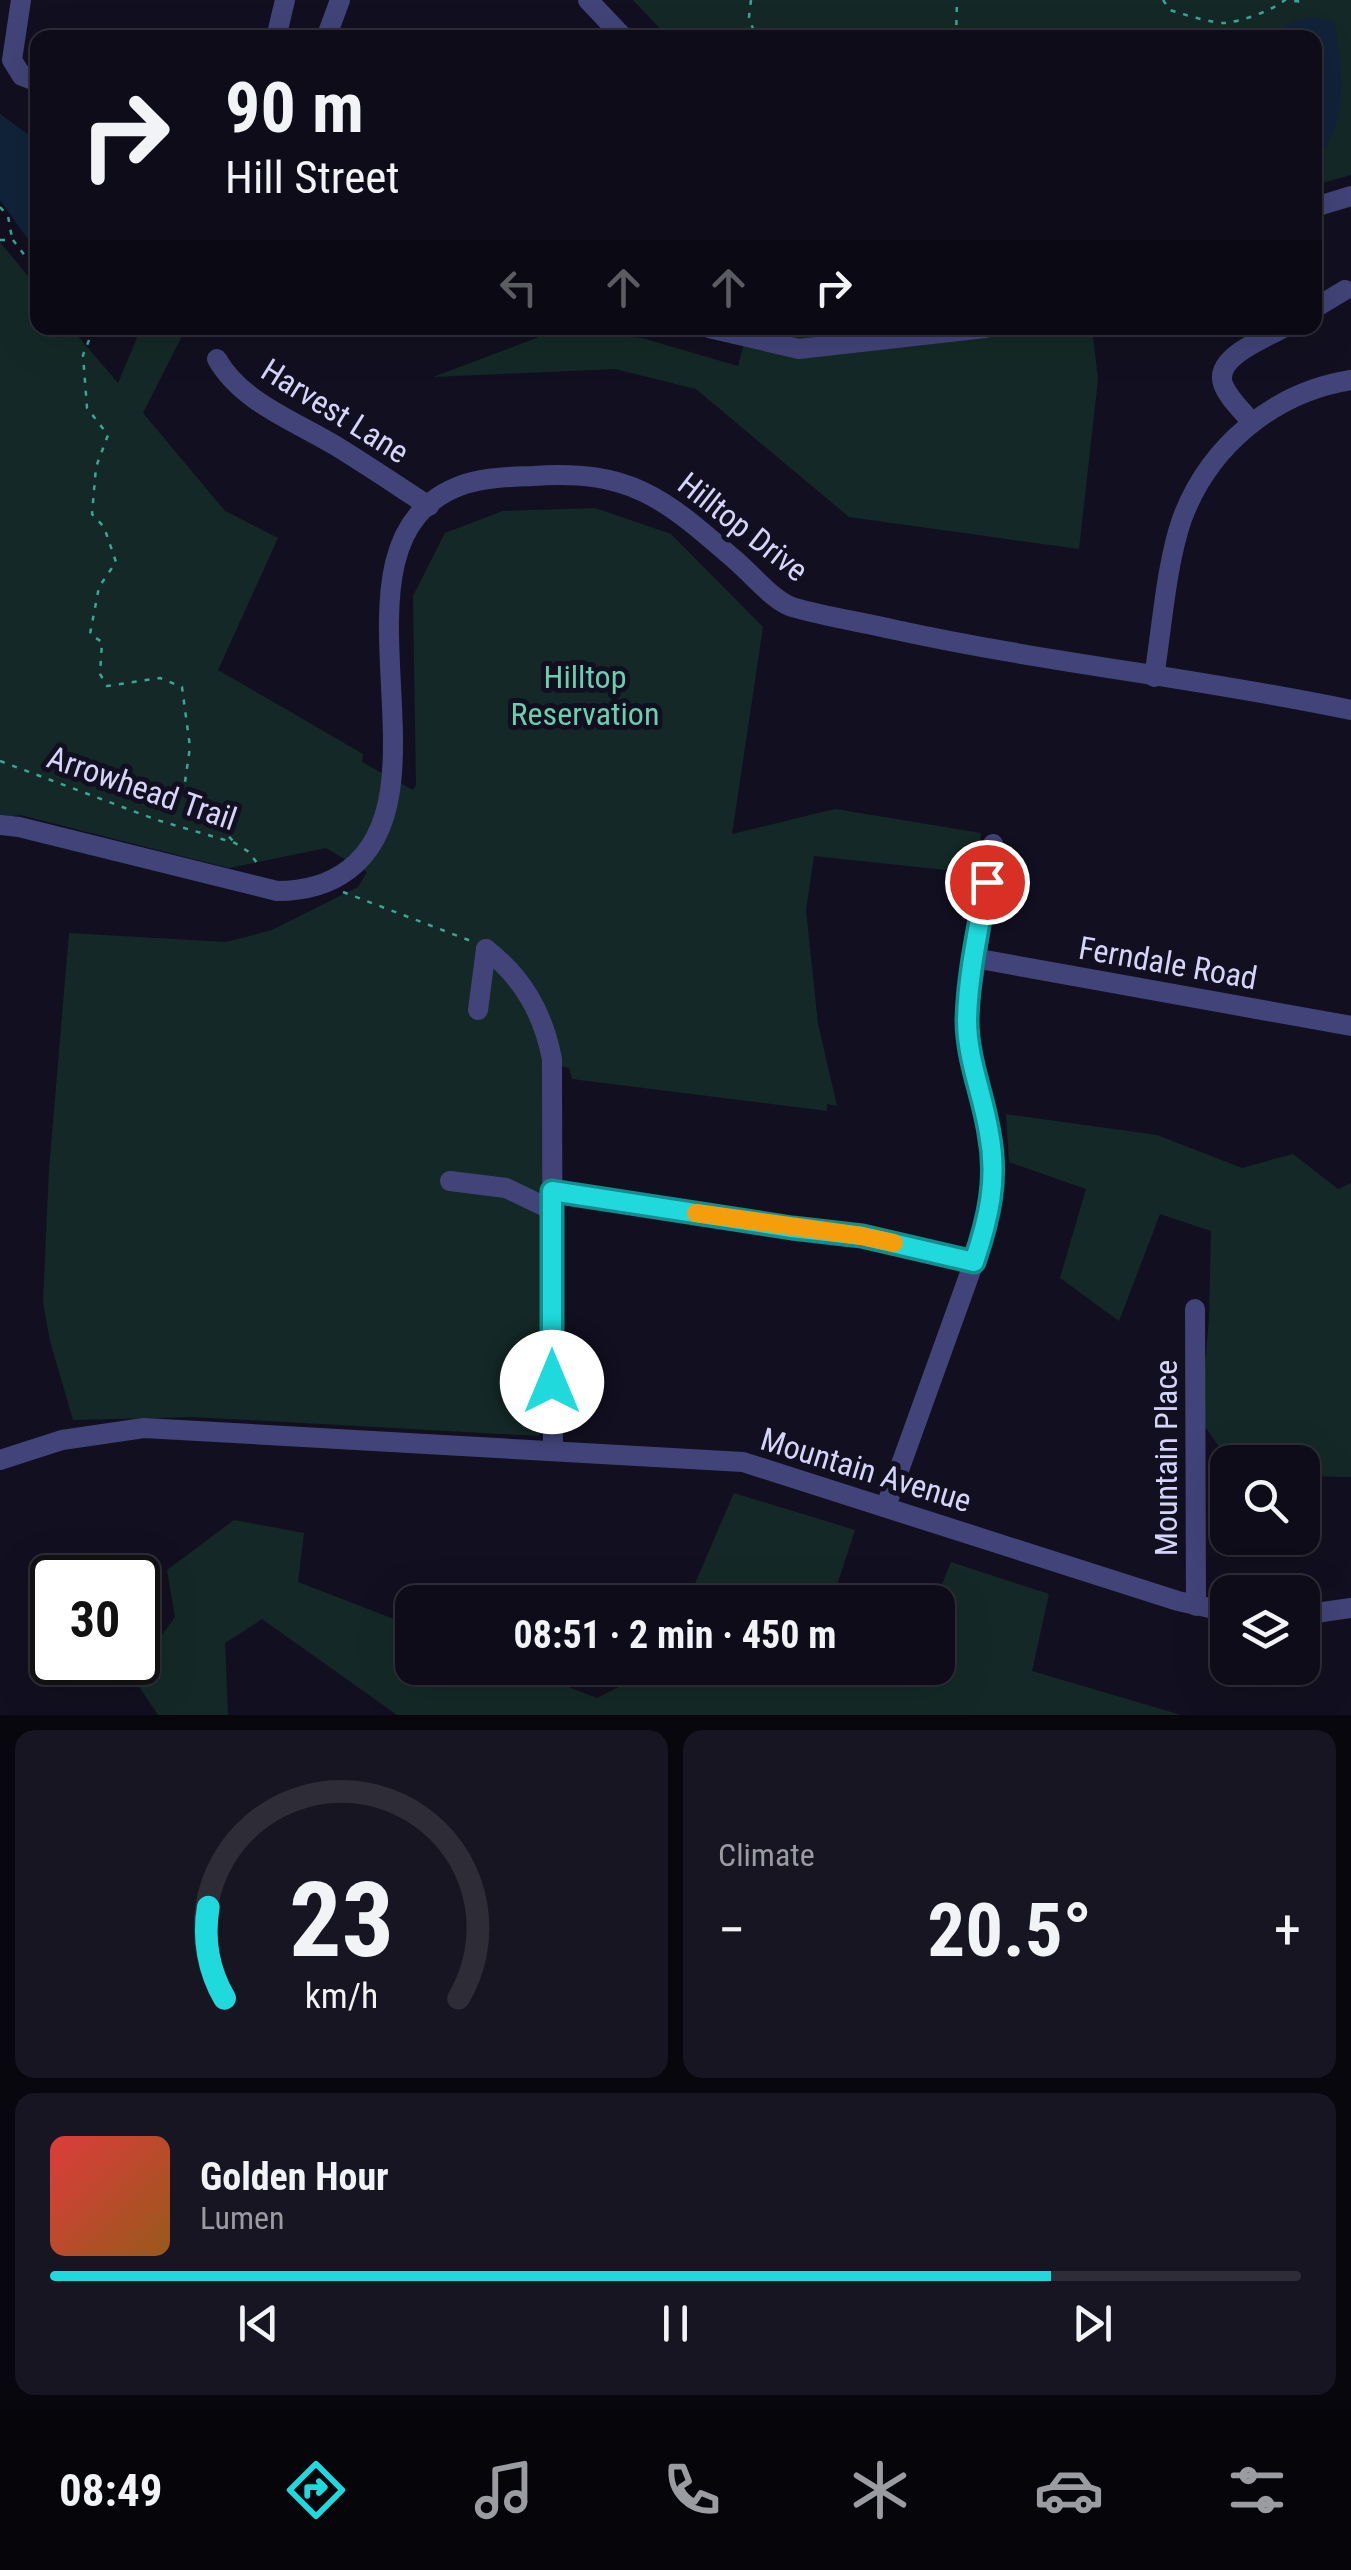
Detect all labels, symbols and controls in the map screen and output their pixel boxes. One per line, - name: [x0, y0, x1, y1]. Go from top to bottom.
- text: 90 m: [225, 67, 364, 149]
- icon: right: [60, 70, 190, 200]
- text: Hill Street: [225, 151, 400, 204]
- icon: left: [491, 260, 546, 315]
- icon: ahead: [596, 260, 651, 315]
- icon: ahead: [701, 260, 756, 315]
- icon: right: [806, 260, 861, 315]
- street label: Harvest Lane: [254, 351, 416, 471]
- street label: Hilltop Drive: [671, 465, 815, 589]
- park label: Hilltop Reservation: [511, 658, 659, 733]
- street label: Arrowhead Trail: [42, 738, 242, 838]
- pin: [945, 840, 1030, 925]
- icon: arrive: [960, 855, 1015, 910]
- street label: Ferndale Road: [1076, 929, 1260, 997]
- position arrow: [500, 1330, 604, 1434]
- street label: Mountain Place: [1147, 1360, 1185, 1556]
- street label: Mountain Avenue: [756, 1420, 976, 1520]
- map controls: [1210, 1445, 1320, 1685]
- button: search: [1210, 1445, 1320, 1555]
- speed limit sign: 30: [30, 1555, 160, 1685]
- button: layers: [1210, 1575, 1320, 1685]
- text: 08:51 · 2 min · 450 m: [514, 1613, 836, 1657]
- text: Climate: [718, 1836, 815, 1874]
- text: 23: [289, 1860, 394, 1981]
- text: 20.5°: [927, 1886, 1092, 1974]
- text: −: [718, 1898, 746, 1962]
- text: +: [1274, 1898, 1301, 1962]
- text: km/h: [305, 1975, 378, 2017]
- text: Golden Hour: [200, 2155, 389, 2199]
- text: Lumen: [200, 2199, 285, 2237]
- icon: previous: [231, 2296, 286, 2351]
- icon: pause: [648, 2296, 703, 2351]
- icon: next: [1065, 2296, 1120, 2351]
- icon: directions: [281, 2455, 351, 2525]
- icon: music: [469, 2455, 539, 2525]
- icon: phone: [657, 2455, 727, 2525]
- icon: climate: [845, 2455, 915, 2525]
- icon: car: [1034, 2455, 1104, 2525]
- icon: filters: [1222, 2455, 1292, 2525]
- text: 08:49: [59, 2464, 162, 2517]

